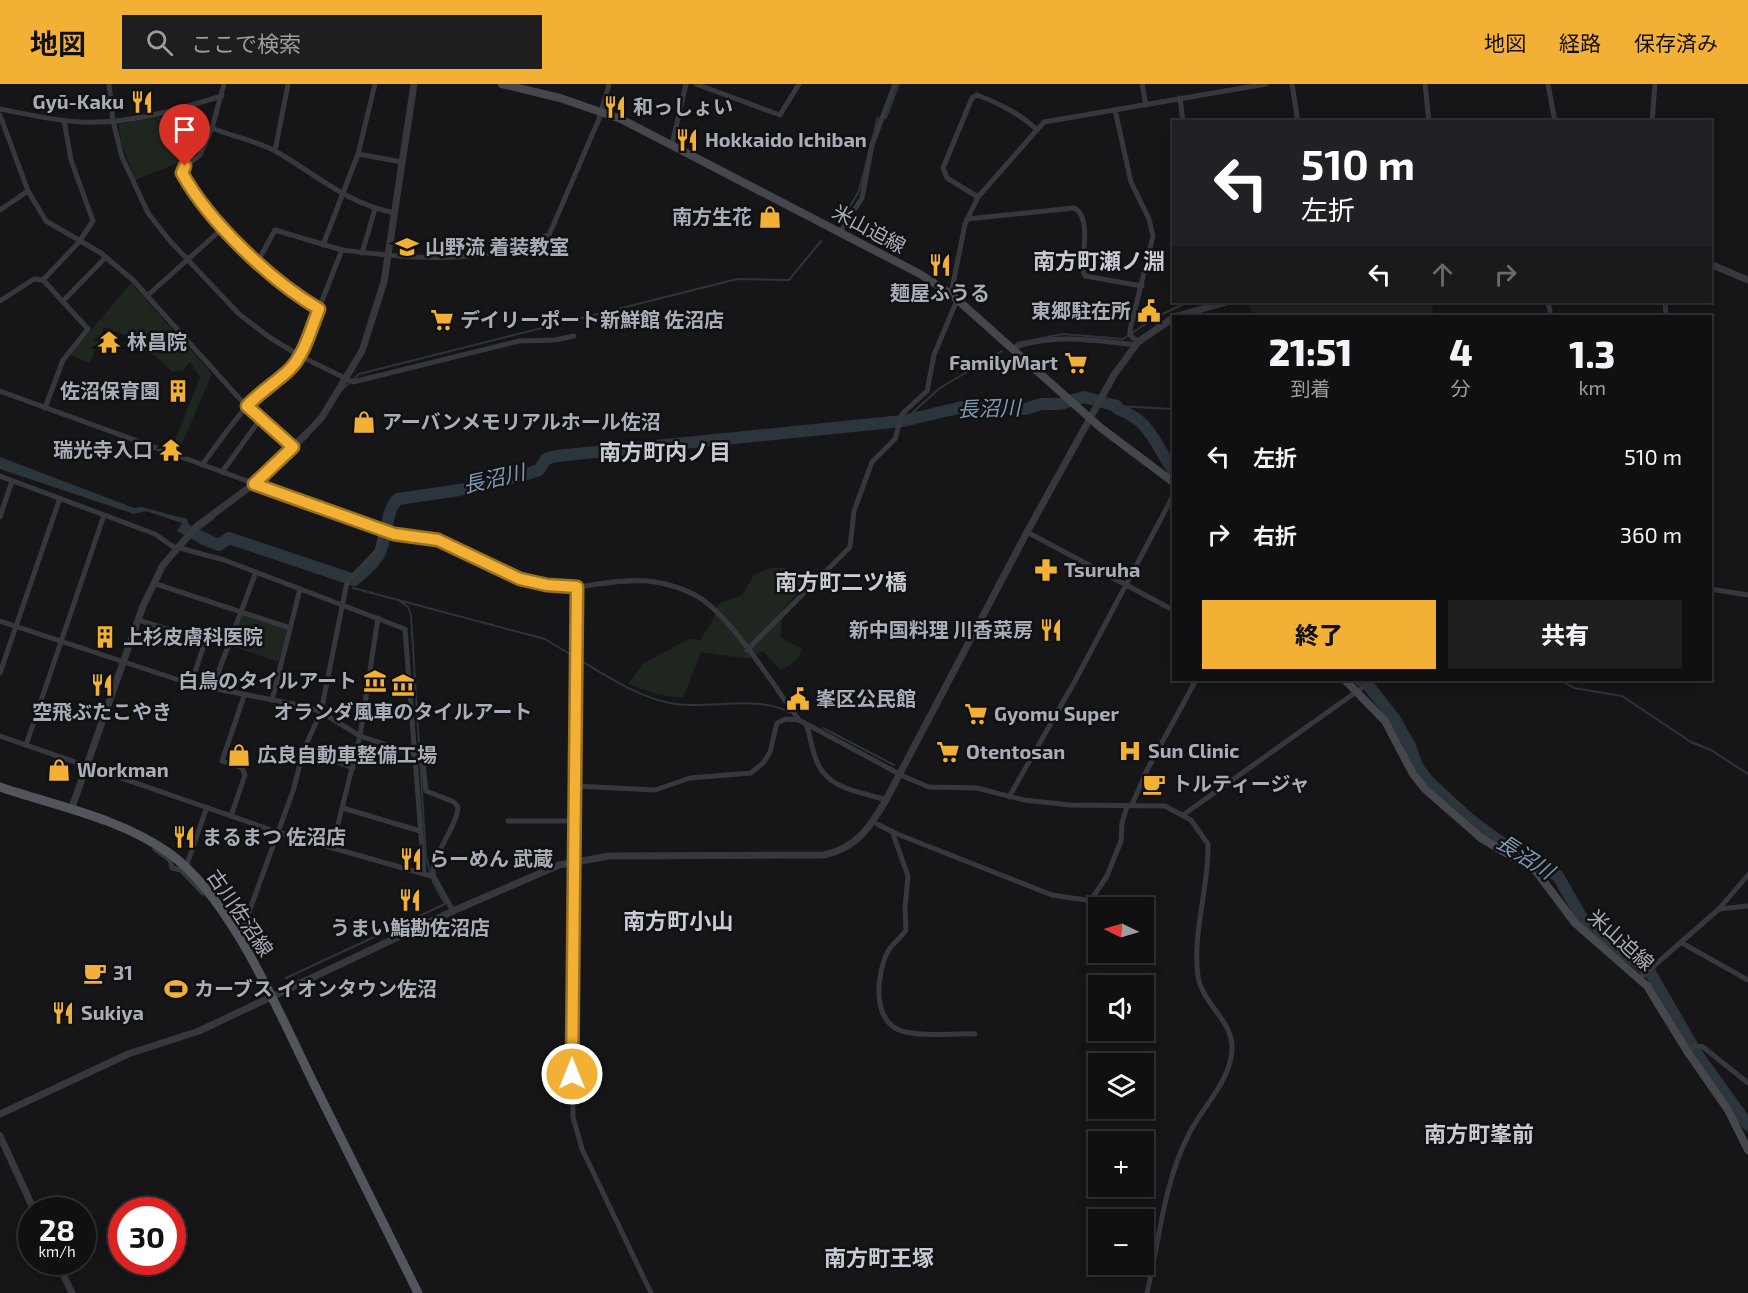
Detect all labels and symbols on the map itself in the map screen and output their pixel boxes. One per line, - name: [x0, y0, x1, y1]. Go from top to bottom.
- place label: Gyū-Kaku: [32, 89, 124, 114]
- restaurant icon: Gyū-Kaku: [129, 89, 155, 115]
- restaurant icon: 和っしょい: [602, 94, 628, 120]
- place label: 和っしょい: [633, 94, 733, 118]
- pin: [159, 104, 210, 166]
- restaurant icon: Hokkaido Ichiban: [674, 127, 700, 153]
- place label: Hokkaido Ichiban: [705, 127, 867, 151]
- street label: 米山迫線: [829, 199, 910, 257]
- place label: 南方生花: [672, 204, 752, 228]
- shop icon: 南方生花: [757, 204, 783, 230]
- school or university icon: 山野流 着装教室: [394, 234, 420, 260]
- place label: 山野流 着装教室: [425, 234, 569, 258]
- district label: 南方町瀬ノ淵: [1033, 247, 1165, 273]
- restaurant icon: 麺屋ふうる: [927, 252, 953, 278]
- place label: 麺屋ふうる: [890, 280, 990, 304]
- place label: 東郷駐在所: [1031, 298, 1131, 322]
- public building icon: 東郷駐在所: [1136, 298, 1162, 324]
- supermarket icon: デイリーポート新鮮館 佐沼店: [429, 307, 455, 333]
- place label: デイリーポート新鮮館 佐沼店: [460, 307, 724, 331]
- temple icon: 林昌院: [96, 329, 122, 355]
- place label: 林昌院: [127, 329, 187, 353]
- place label: FamilyMart: [949, 350, 1058, 375]
- supermarket icon: FamilyMart: [1063, 350, 1089, 376]
- place label: 佐沼保育園: [60, 378, 160, 402]
- building icon: 佐沼保育園: [165, 378, 191, 404]
- water label: 長沼川: [957, 394, 1023, 421]
- shop icon: アーバンメモリアルホール佐沼: [351, 409, 377, 435]
- place label: アーバンメモリアルホール佐沼: [382, 409, 661, 433]
- place label: 瑞光寺入口: [53, 437, 153, 461]
- temple icon: 瑞光寺入口: [158, 437, 184, 463]
- district label: 南方町内ノ目: [599, 438, 731, 464]
- water label: 長沼川: [460, 458, 529, 497]
- pharmacy icon: Tsuruha: [1033, 557, 1059, 583]
- place label: Tsuruha: [1064, 557, 1140, 581]
- district label: 南方町二ツ橋: [775, 568, 907, 594]
- place label: 新中国料理 川香菜房: [849, 617, 1033, 641]
- restaurant icon: 新中国料理 川香菜房: [1038, 617, 1064, 643]
- building icon: 上杉皮膚科医院: [92, 624, 118, 650]
- place label: 上杉皮膚科医院: [123, 624, 263, 648]
- place label: 白鳥のタイルアート: [178, 668, 357, 692]
- museum icon: 白鳥のタイルアート: [362, 668, 388, 694]
- restaurant icon: 空飛ぶたこやき: [89, 672, 115, 698]
- museum icon: オランダ風車のタイルアート: [390, 672, 416, 698]
- public building icon: 峯区公民館: [785, 686, 811, 712]
- place label: 峯区公民館: [816, 686, 916, 710]
- place label: 空飛ぶたこやき: [32, 699, 172, 723]
- place label: オランダ風車のタイルアート: [274, 699, 532, 723]
- supermarket icon: Gyomu Super: [963, 701, 989, 727]
- place label: Gyomu Super: [994, 701, 1120, 726]
- hospital icon: Sun Clinic: [1117, 738, 1143, 764]
- place label: Sun Clinic: [1148, 738, 1239, 762]
- supermarket icon: Otentosan: [935, 739, 961, 765]
- place label: Otentosan: [966, 739, 1065, 763]
- shop icon: 広良自動車整備工場: [226, 742, 252, 768]
- place label: 広良自動車整備工場: [257, 742, 437, 766]
- shop icon: Workman: [46, 757, 72, 783]
- place label: Workman: [77, 757, 169, 781]
- cafe icon: トルティージャ: [1141, 771, 1167, 797]
- place label: トルティージャ: [1172, 771, 1309, 795]
- restaurant icon: まるまつ 佐沼店: [171, 824, 197, 850]
- place label: まるまつ 佐沼店: [202, 824, 346, 848]
- water label: 長沼川: [1493, 828, 1561, 884]
- restaurant icon: らーめん 武蔵: [398, 846, 424, 872]
- place label: らーめん 武蔵: [429, 846, 553, 870]
- street label: 古川佐沼線: [203, 864, 279, 961]
- restaurant icon: うまい鮨勘佐沼店: [397, 887, 423, 913]
- north arrow: [1088, 897, 1154, 963]
- street label: 米山迫線: [1584, 904, 1659, 975]
- district label: 南方町小山: [623, 907, 733, 933]
- place label: うまい鮨勘佐沼店: [330, 915, 490, 939]
- cafe icon: 31: [82, 960, 108, 986]
- place label: 31: [113, 960, 133, 984]
- sports icon: カーブス イオンタウン佐沼: [163, 976, 189, 1002]
- place label: カーブス イオンタウン佐沼: [194, 976, 437, 1000]
- restaurant icon: Sukiya: [50, 1000, 76, 1026]
- place label: Sukiya: [81, 1000, 144, 1025]
- position arrow: [540, 1042, 604, 1106]
- district label: 南方町峯前: [1424, 1120, 1534, 1146]
- speed limit sign: 30: [108, 1197, 186, 1275]
- district label: 南方町王塚: [824, 1244, 934, 1270]

